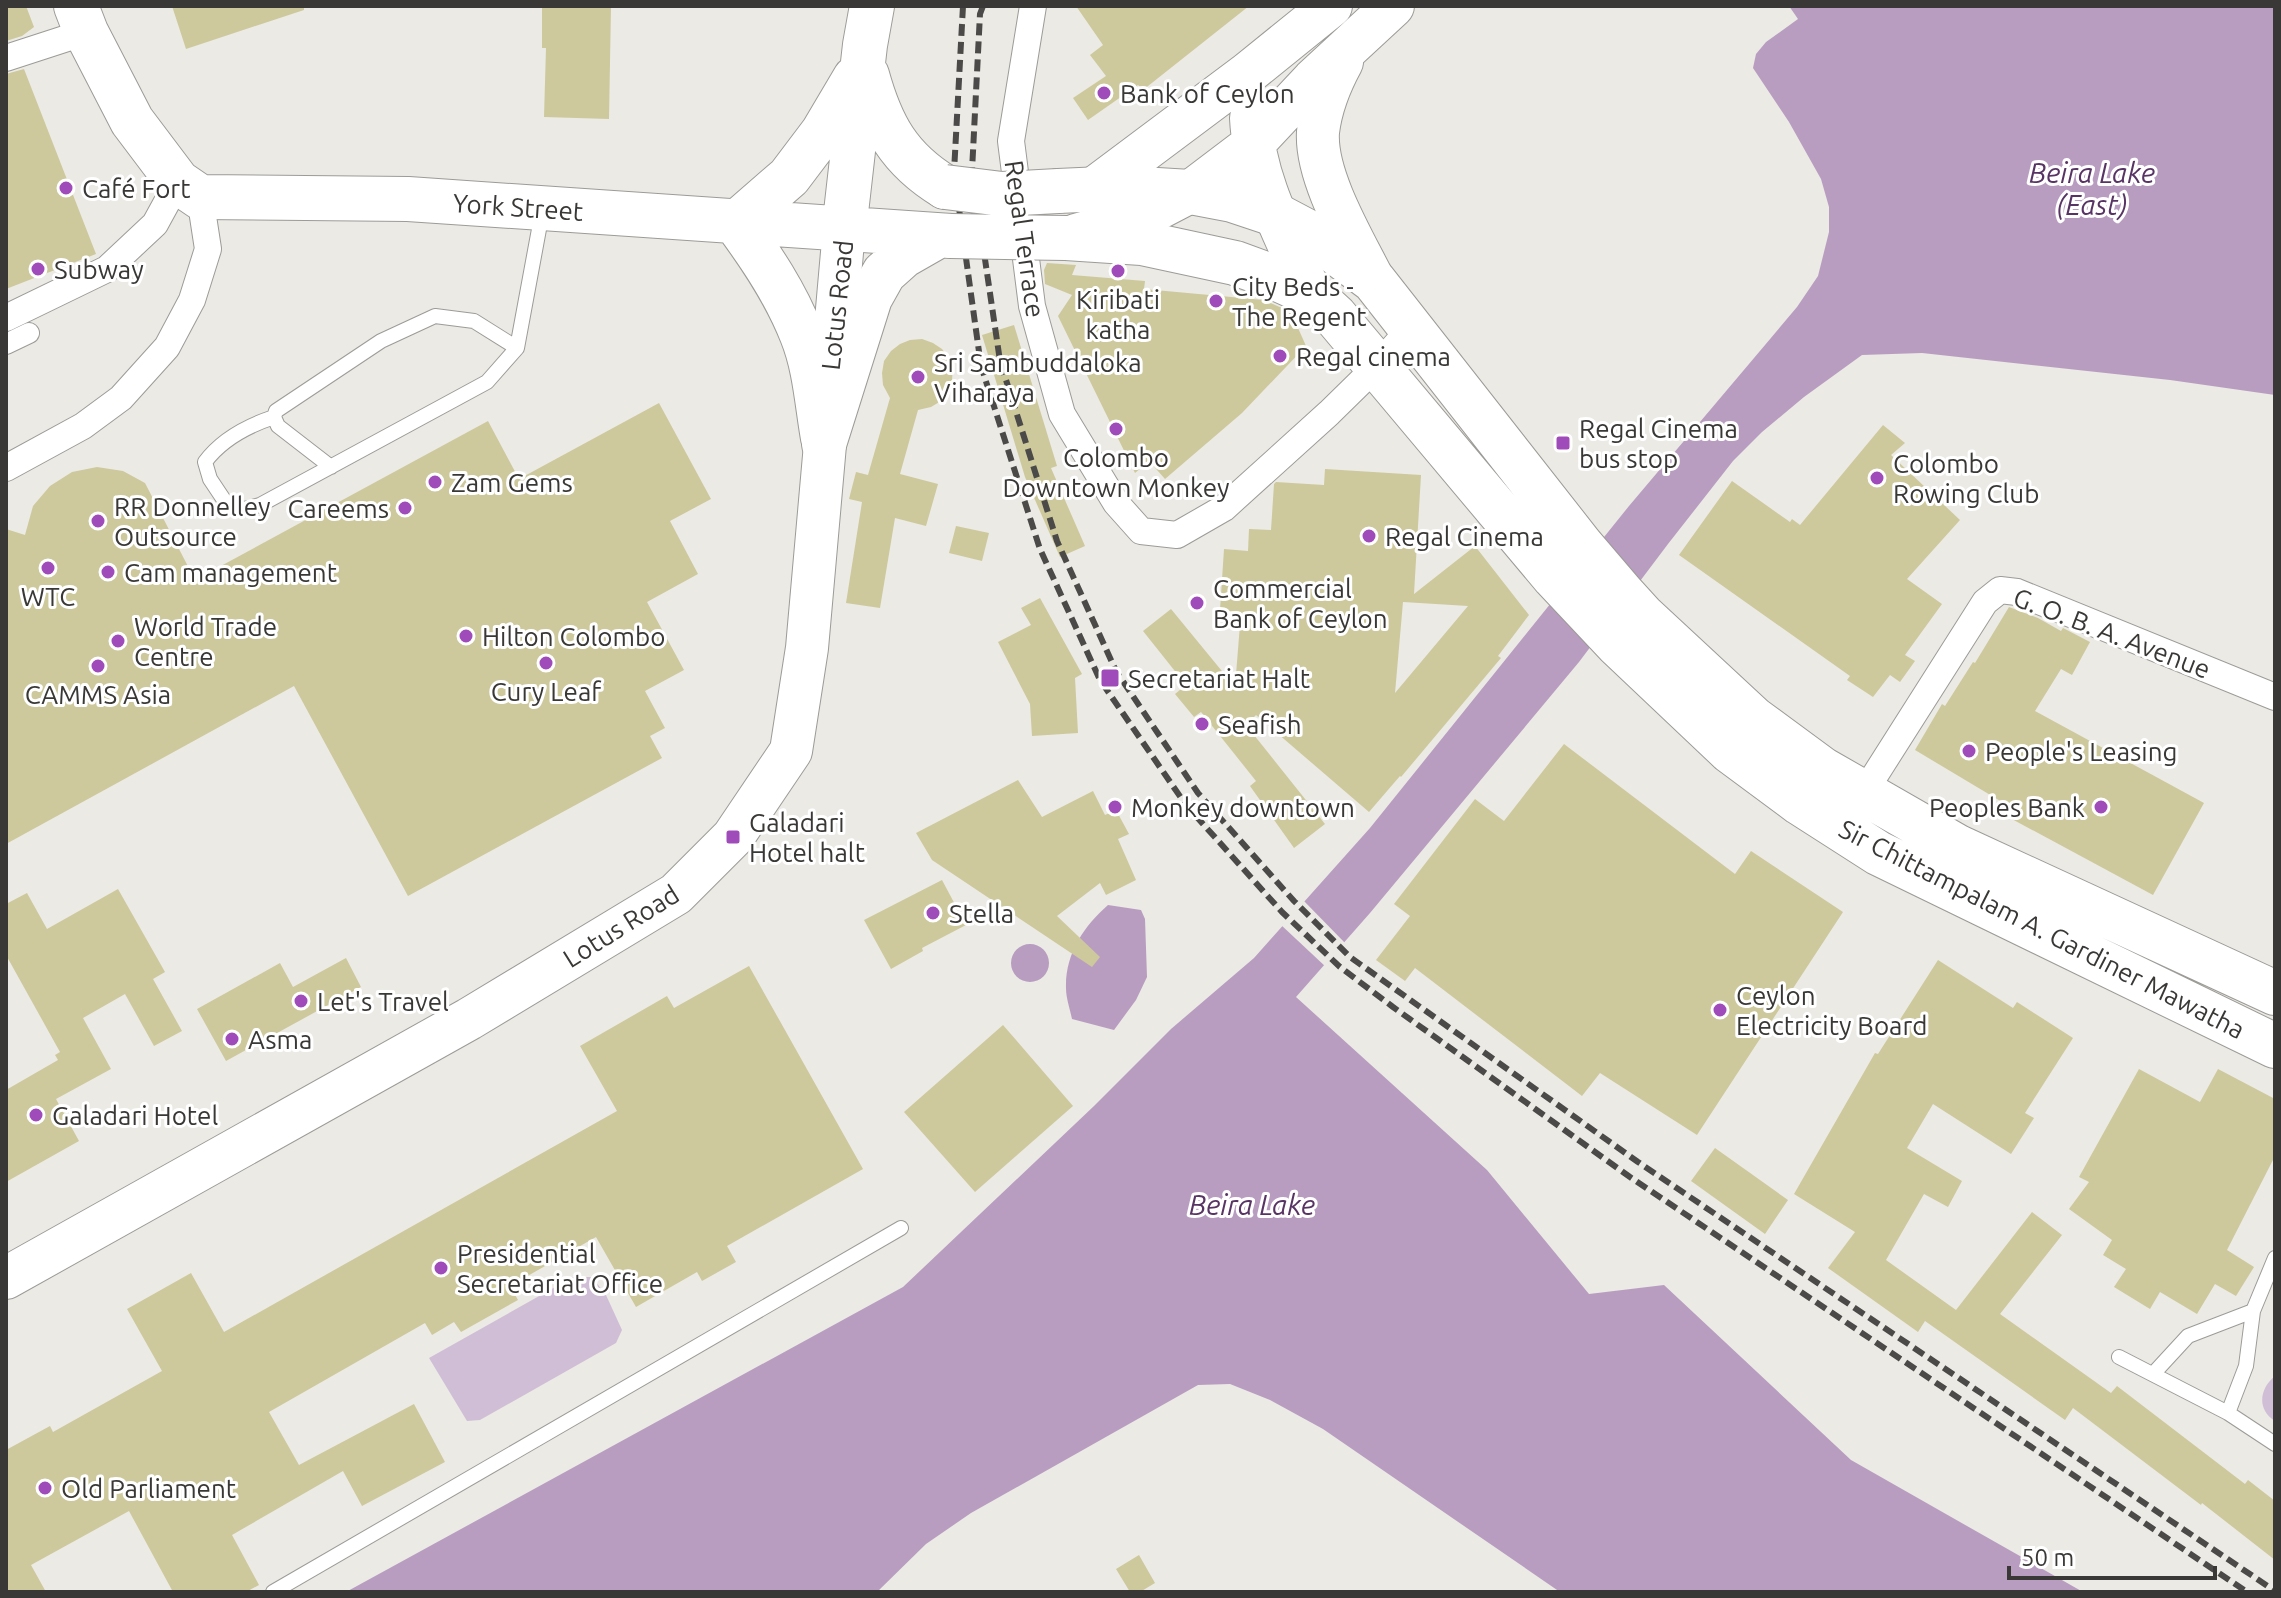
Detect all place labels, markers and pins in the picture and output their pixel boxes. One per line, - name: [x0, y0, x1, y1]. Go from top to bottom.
- place label: Bank of Ceylon: [1120, 79, 1295, 108]
- marker: Bank of Ceylon: [1095, 84, 1113, 102]
- place label: Café Fort: [82, 174, 190, 203]
- marker: Café Fort: [57, 179, 75, 197]
- place label: Subway: [54, 255, 144, 284]
- marker: Subway: [29, 260, 47, 278]
- marker: Kiribati katha: [1109, 262, 1127, 280]
- place label: City Beds - The Regent: [1232, 272, 1366, 331]
- place label: Kiribati katha: [1076, 285, 1160, 344]
- marker: City Beds - The Regent: [1207, 292, 1225, 310]
- place label: Regal cinema: [1296, 342, 1451, 371]
- marker: Regal cinema: [1271, 347, 1289, 365]
- place label: Sri Sambuddaloka Viharaya: [934, 348, 1142, 407]
- marker: Sri Sambuddaloka Viharaya: [909, 368, 927, 386]
- place label: Regal Cinema bus stop: [1579, 414, 1738, 473]
- marker: Colombo Downtown Monkey: [1107, 420, 1125, 438]
- marker: Regal Cinema bus stop: [1554, 434, 1572, 452]
- place label: Colombo Downtown Monkey: [1002, 443, 1230, 502]
- place label: Colombo Rowing Club: [1893, 449, 2039, 508]
- place label: Zam Gems: [451, 468, 573, 497]
- marker: Colombo Rowing Club: [1868, 469, 1886, 487]
- marker: Zam Gems: [426, 473, 444, 491]
- place label: RR Donnelley Outsource: [114, 492, 271, 551]
- place label: Careems: [287, 494, 389, 523]
- marker: Careems: [396, 499, 414, 517]
- marker: RR Donnelley Outsource: [89, 512, 107, 530]
- place label: Regal Cinema: [1385, 522, 1544, 551]
- marker: Regal Cinema: [1360, 527, 1378, 545]
- place label: Cam management: [124, 558, 337, 587]
- marker: WTC: [39, 559, 57, 577]
- marker: Cam management: [99, 563, 117, 581]
- place label: Commercial Bank of Ceylon: [1213, 574, 1388, 633]
- place label: WTC: [21, 582, 75, 611]
- marker: Commercial Bank of Ceylon: [1188, 594, 1206, 612]
- place label: World Trade Centre: [134, 612, 277, 671]
- place label: Hilton Colombo: [482, 622, 665, 651]
- marker: Hilton Colombo: [457, 627, 475, 645]
- marker: World Trade Centre: [109, 632, 127, 650]
- marker: Cury Leaf: [537, 654, 555, 672]
- marker: CAMMS Asia: [89, 657, 107, 675]
- place label: Secretariat Halt: [1128, 664, 1310, 693]
- marker: Secretariat Halt: [1099, 667, 1121, 689]
- place label: Cury Leaf: [491, 677, 602, 706]
- place label: CAMMS Asia: [25, 680, 171, 709]
- place label: Seafish: [1218, 710, 1302, 739]
- marker: Seafish: [1193, 715, 1211, 733]
- place label: People's Leasing: [1985, 737, 2177, 766]
- marker: People's Leasing: [1960, 742, 1978, 760]
- place label: Monkey downtown: [1131, 793, 1355, 822]
- place label: Peoples Bank: [1929, 793, 2085, 822]
- marker: Monkey downtown: [1106, 798, 1124, 816]
- marker: Peoples Bank: [2092, 798, 2110, 816]
- place label: Galadari Hotel halt: [749, 808, 865, 867]
- marker: Galadari Hotel halt: [724, 828, 742, 846]
- place label: Stella: [949, 899, 1014, 928]
- marker: Stella: [924, 904, 942, 922]
- place label: Ceylon Electricity Board: [1736, 981, 1928, 1040]
- place label: Let's Travel: [317, 987, 449, 1016]
- marker: Let's Travel: [292, 992, 310, 1010]
- marker: Ceylon Electricity Board: [1711, 1001, 1729, 1019]
- place label: Asma: [248, 1025, 312, 1054]
- marker: Asma: [223, 1030, 241, 1048]
- place label: Galadari Hotel: [52, 1101, 218, 1130]
- marker: Galadari Hotel: [27, 1106, 45, 1124]
- place label: Presidential Secretariat Office: [457, 1239, 663, 1298]
- marker: Presidential Secretariat Office: [432, 1259, 450, 1277]
- place label: Old Parliament: [61, 1474, 236, 1503]
- marker: Old Parliament: [36, 1479, 54, 1497]

